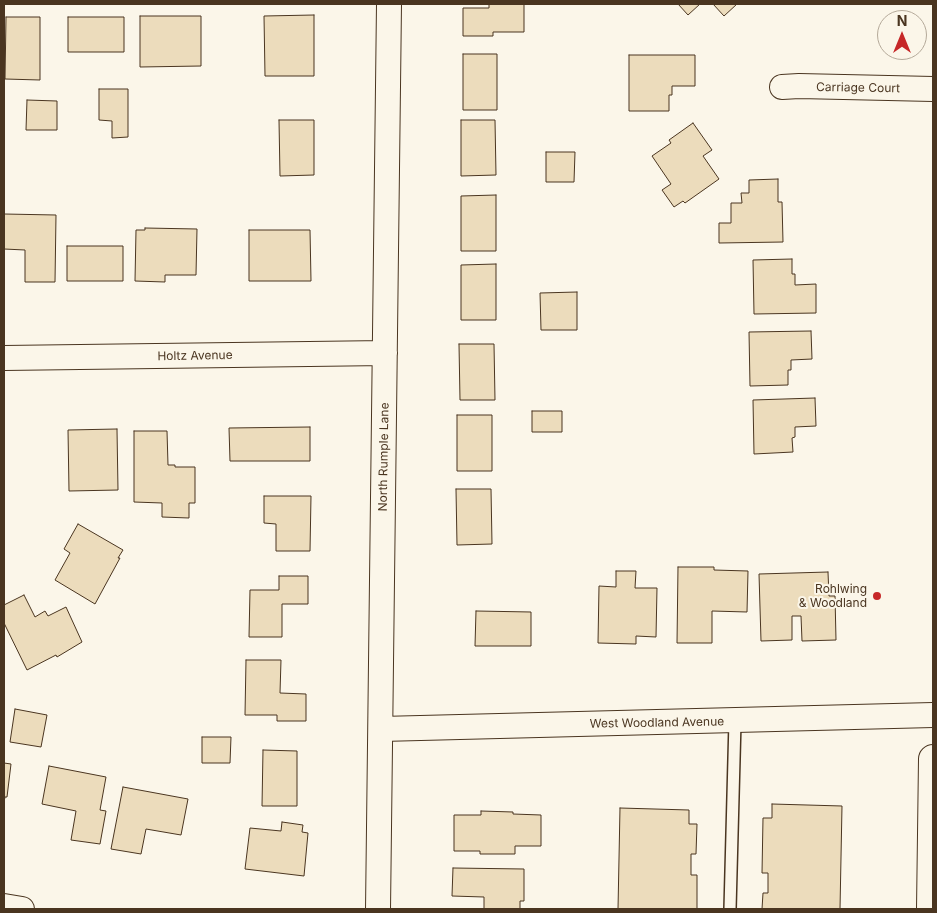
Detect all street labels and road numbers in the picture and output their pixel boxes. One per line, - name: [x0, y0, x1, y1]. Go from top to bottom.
- street label: Carriage Court: [816, 80, 900, 96]
- street label: Holtz Avenue: [157, 348, 233, 364]
- street label: North Rumple Lane: [376, 402, 392, 512]
- street label: West Woodland Avenue: [590, 715, 724, 731]

